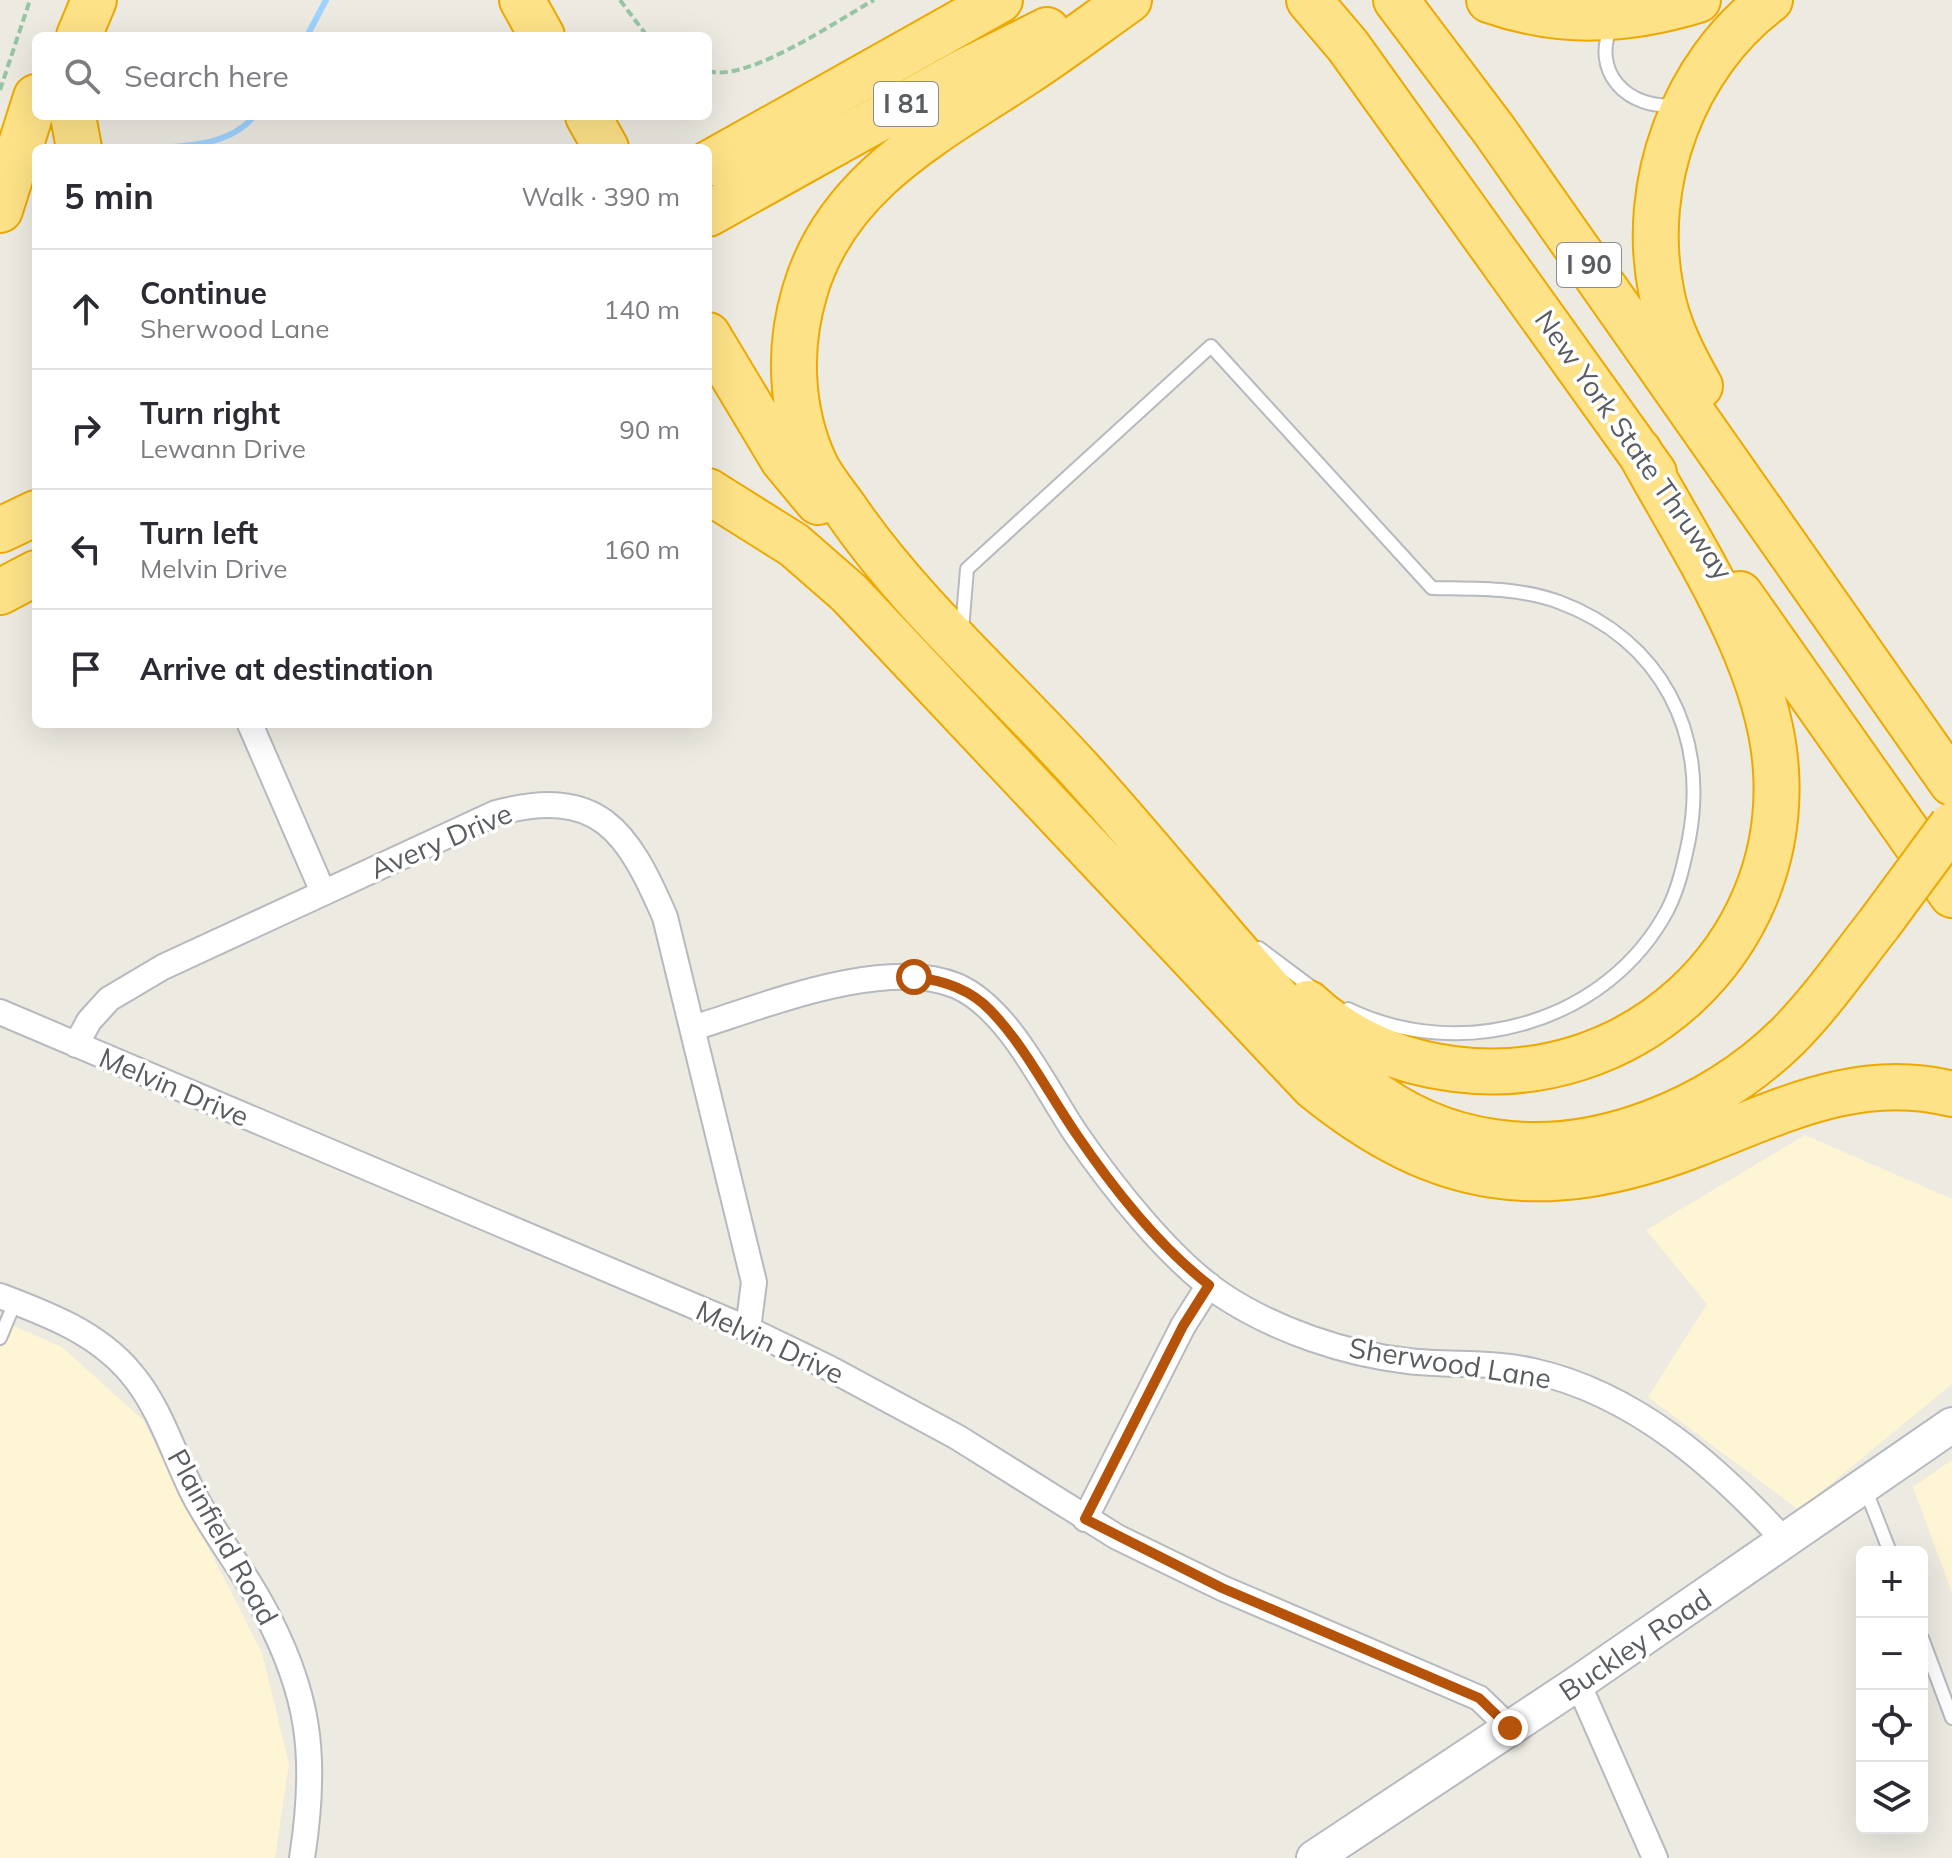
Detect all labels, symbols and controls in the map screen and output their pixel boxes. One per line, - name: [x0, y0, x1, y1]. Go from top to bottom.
- search box: [32, 32, 712, 120]
- icon: search: [60, 54, 104, 98]
- text: Search here: [124, 57, 289, 95]
- road number: I 81: [874, 82, 938, 126]
- text: 5 min: [64, 175, 154, 218]
- text: Walk · 390 m: [521, 180, 680, 213]
- road number: I 90: [1557, 243, 1621, 287]
- text: Continue: [140, 274, 267, 312]
- icon: ahead: [64, 287, 108, 331]
- text: 140 m: [604, 293, 680, 326]
- street label: New York State Thruway: [1528, 303, 1741, 587]
- text: Sherwood Lane: [140, 312, 329, 345]
- text: Turn right: [140, 394, 280, 432]
- icon: right: [64, 407, 108, 451]
- text: 90 m: [619, 413, 680, 446]
- text: Lewann Drive: [140, 432, 306, 465]
- text: Turn left: [140, 514, 258, 552]
- icon: left: [64, 527, 108, 571]
- text: 160 m: [604, 533, 680, 566]
- text: Melvin Drive: [140, 552, 287, 585]
- icon: arrive: [64, 647, 108, 691]
- text: Arrive at destination: [140, 650, 434, 688]
- street label: Avery Drive: [365, 795, 517, 886]
- route start: [896, 959, 932, 995]
- street label: Melvin Drive: [94, 1039, 254, 1134]
- street label: Melvin Drive: [691, 1292, 850, 1391]
- street label: Sherwood Lane: [1347, 1329, 1554, 1396]
- street label: Plainfield Road: [161, 1443, 286, 1631]
- map controls: [1856, 1546, 1928, 1834]
- button: +: [1856, 1546, 1928, 1618]
- street label: Buckley Road: [1552, 1581, 1717, 1708]
- button: −: [1856, 1618, 1928, 1690]
- button: locate: [1856, 1690, 1928, 1762]
- route end: [1492, 1710, 1528, 1746]
- button: layers: [1856, 1762, 1928, 1834]

